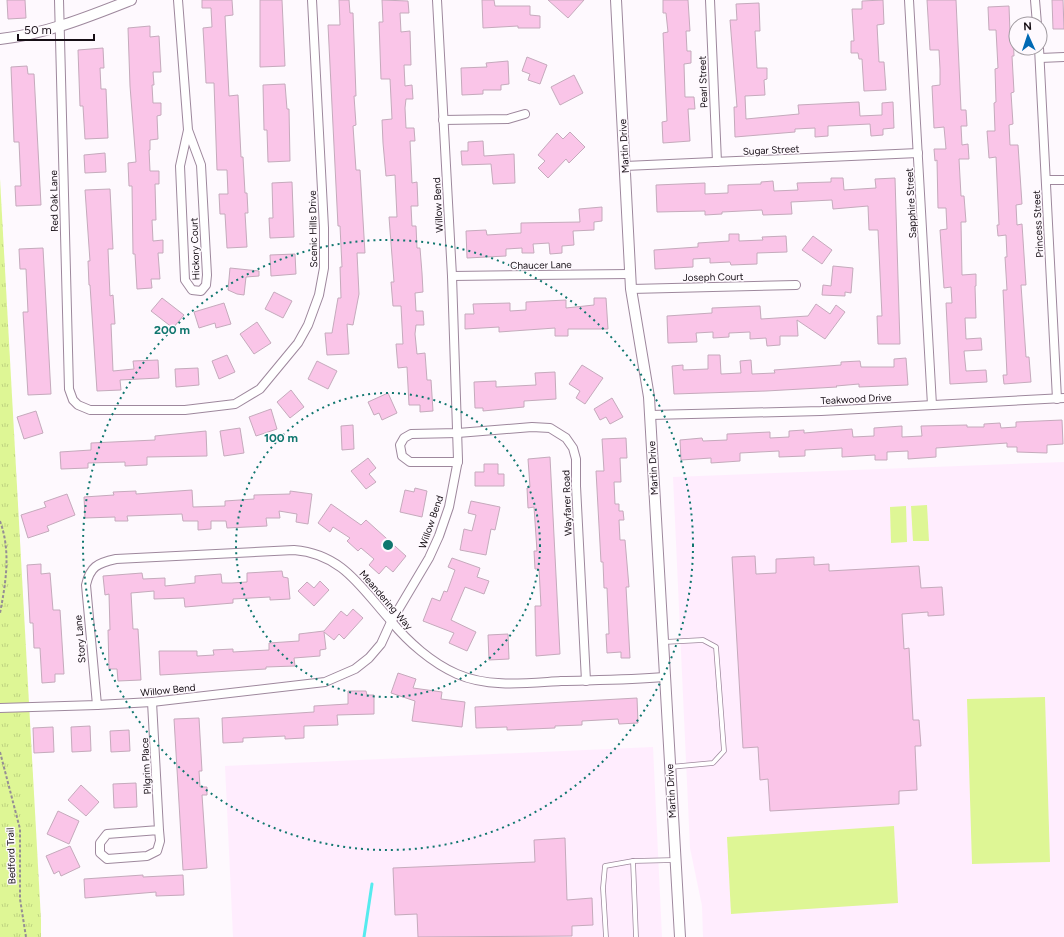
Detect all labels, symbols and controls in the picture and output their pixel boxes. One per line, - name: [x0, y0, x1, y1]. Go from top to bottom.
- scale bar: [18, 16, 94, 42]
- north arrow: [1008, 16, 1048, 56]
- text: N: [1023, 20, 1032, 33]
- text: 50 m: [24, 23, 52, 37]
- street label: Pearl Street: [696, 55, 710, 108]
- street label: Martin Drive: [616, 118, 632, 173]
- street label: Sugar Street: [742, 142, 800, 158]
- street label: Sapphire Street: [903, 167, 919, 238]
- street label: Red Oak Lane: [47, 170, 61, 232]
- street label: Willow Bend: [430, 177, 446, 233]
- street label: Scenic Hills Drive: [306, 190, 320, 268]
- street label: Princess Street: [1030, 190, 1046, 258]
- street label: Hickory Court: [187, 217, 203, 281]
- street label: Chaucer Lane: [510, 258, 572, 272]
- street label: Joseph Court: [683, 270, 744, 284]
- text: 200 m: [154, 323, 190, 337]
- street label: Teakwood Drive: [820, 391, 892, 407]
- text: 100 m: [264, 431, 298, 445]
- street label: Martin Drive: [645, 440, 661, 495]
- street label: Wayfarer Road: [559, 470, 575, 536]
- street label: Willow Bend: [416, 494, 446, 550]
- centre of rings: [381, 538, 395, 552]
- street label: Meandering Way: [356, 567, 416, 633]
- street label: Story Lane: [71, 614, 89, 664]
- street label: Willow Bend: [140, 681, 196, 699]
- street label: Pilgrim Place: [138, 737, 154, 795]
- street label: Martin Drive: [663, 763, 679, 818]
- street label: Bedford Trail: [4, 827, 18, 885]

